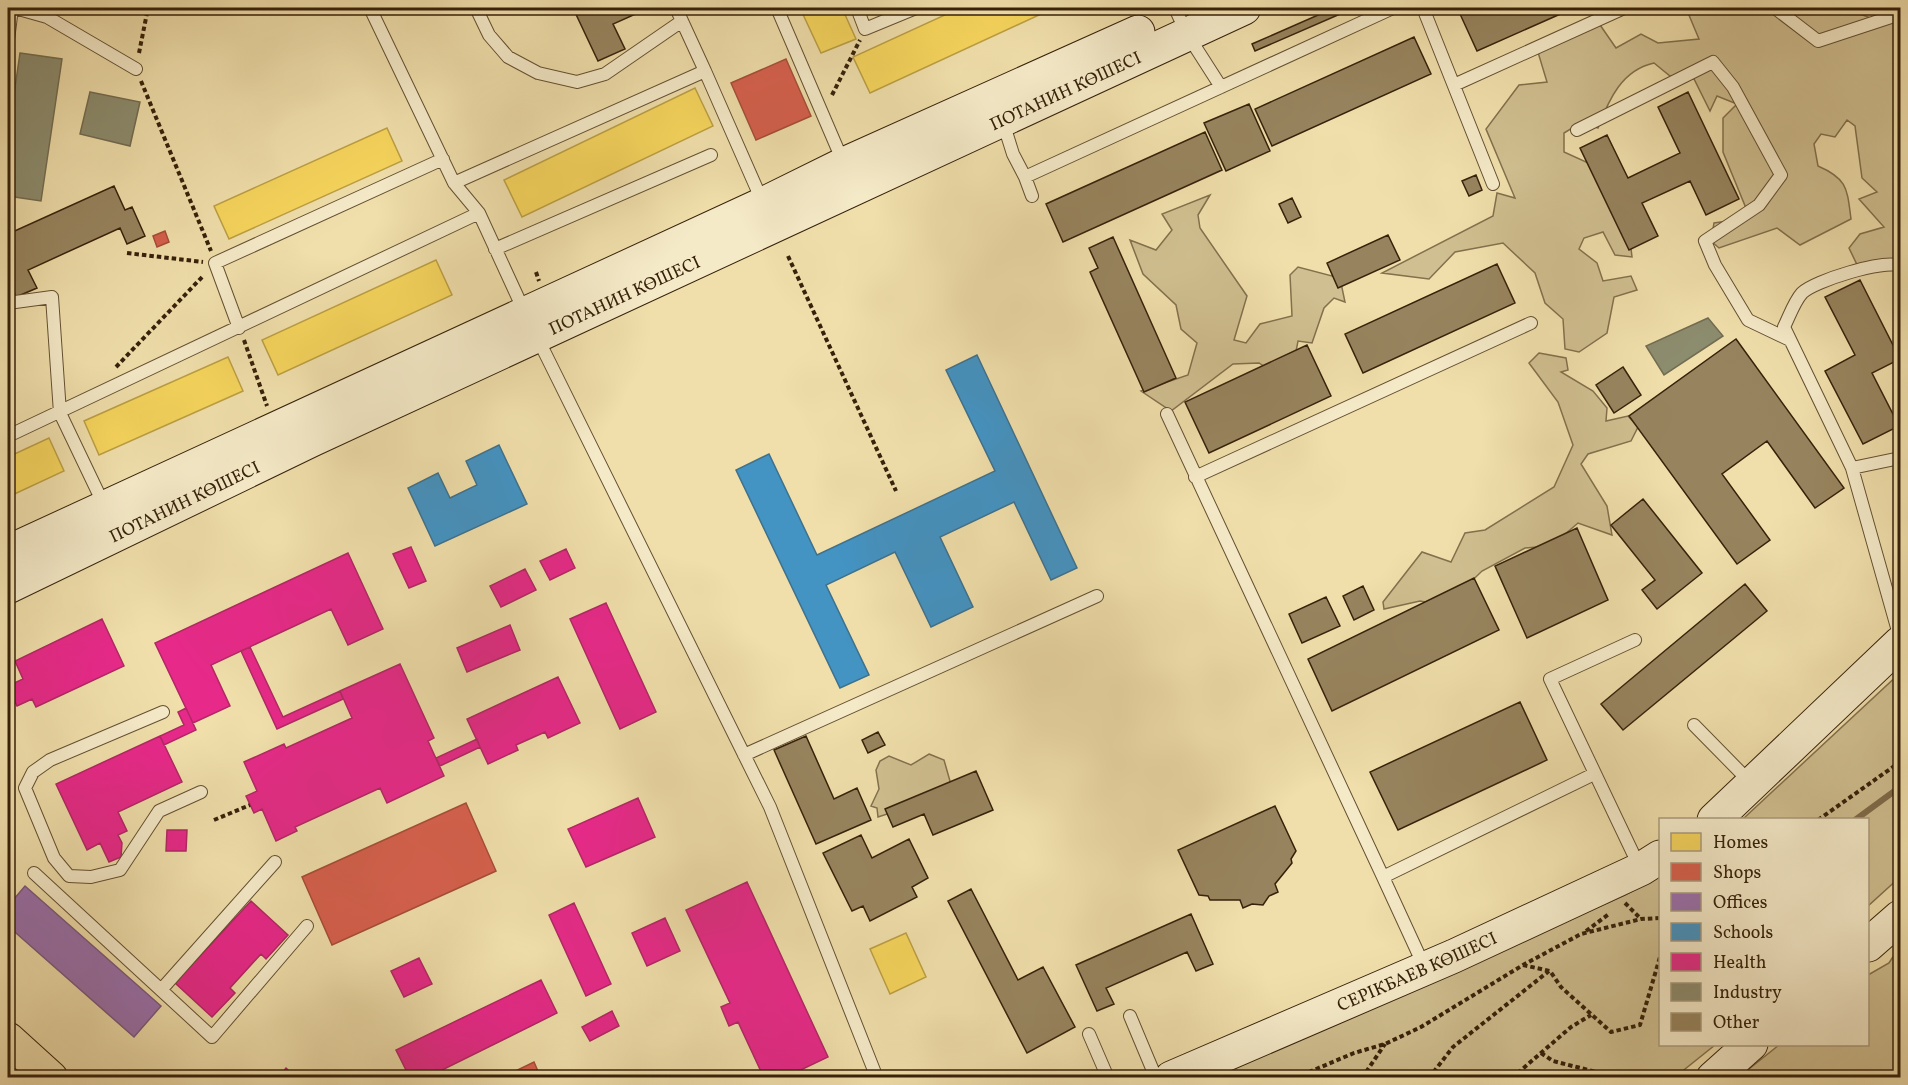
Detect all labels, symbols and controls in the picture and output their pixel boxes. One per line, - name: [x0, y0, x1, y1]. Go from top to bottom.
- street label: ПОТАНИН КӨШЕСІ: [986, 46, 1146, 138]
- street label: ПОТАНИН КӨШЕСІ: [545, 251, 705, 343]
- street label: ПОТАНИН КӨШЕСІ: [106, 456, 265, 550]
- legend: [1659, 818, 1869, 1046]
- text: Homes: [1713, 831, 1768, 856]
- text: Shops: [1713, 861, 1761, 886]
- text: Offices: [1713, 891, 1768, 916]
- text: Schools: [1713, 921, 1773, 946]
- street label: СЕРІКБАЕВ КӨШЕСІ: [1334, 927, 1502, 1019]
- text: Health: [1713, 951, 1767, 976]
- text: Industry: [1713, 981, 1782, 1006]
- text: Other: [1713, 1011, 1760, 1036]

